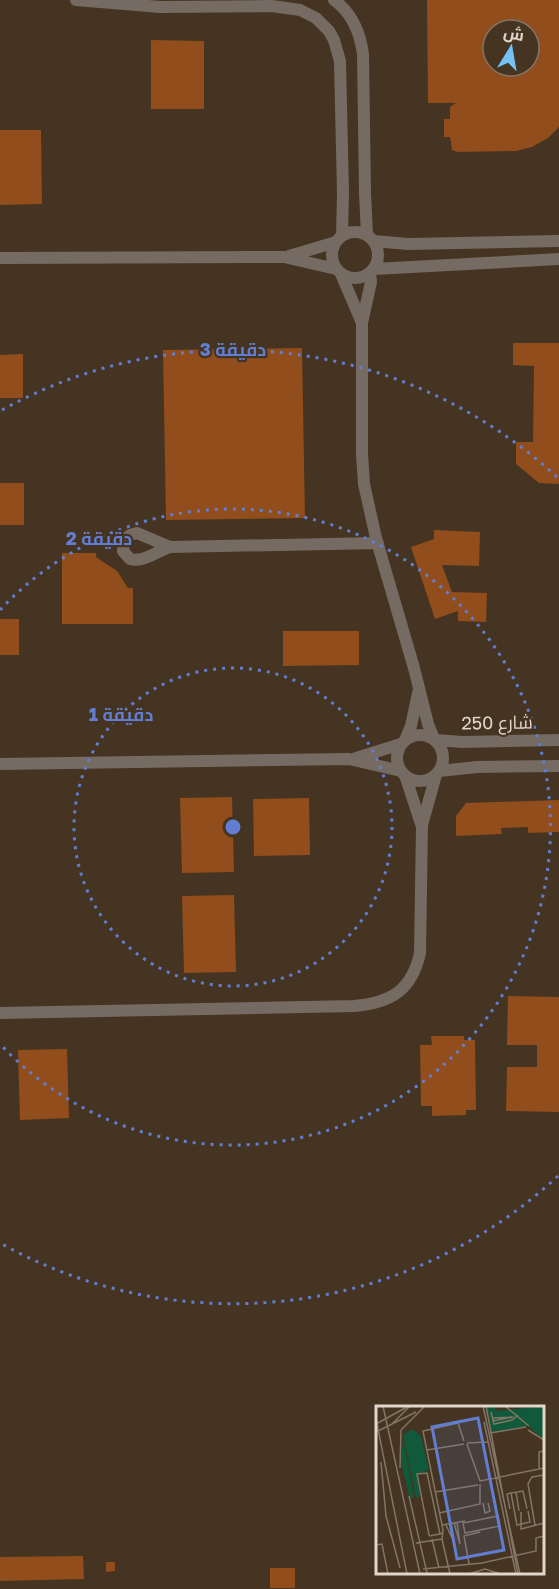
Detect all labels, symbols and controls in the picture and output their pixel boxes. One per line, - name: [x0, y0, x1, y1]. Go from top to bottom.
- north arrow: [481, 18, 541, 78]
- text: ش: [502, 22, 526, 45]
- text: 3 دقيقة: [200, 338, 266, 360]
- text: 2 دقيقة: [66, 527, 132, 549]
- text: 1 دقيقة: [89, 703, 153, 725]
- street label: شارع 250: [461, 710, 533, 736]
- centre of rings: [223, 817, 243, 837]
- inset map: [376, 1406, 544, 1574]

